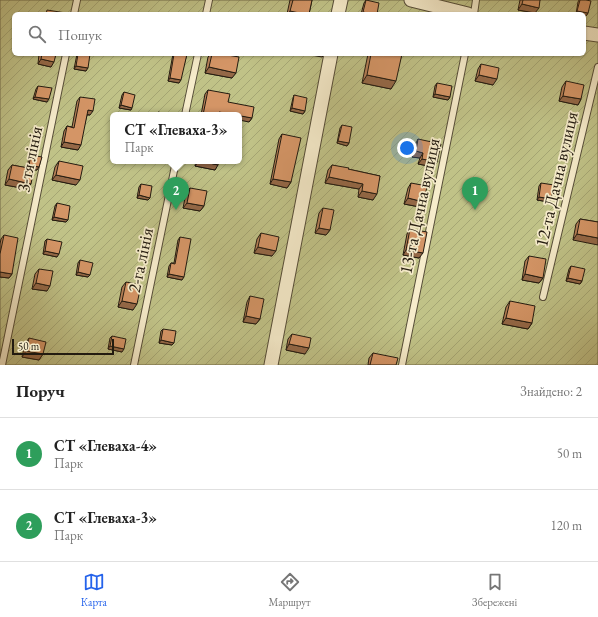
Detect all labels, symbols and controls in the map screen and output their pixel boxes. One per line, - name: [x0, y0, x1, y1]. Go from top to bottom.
- search box: [12, 12, 586, 56]
- icon: search: [26, 23, 48, 45]
- text: Пошук: [58, 25, 102, 44]
- street label: 12-та Дачна вулиця: [529, 109, 583, 249]
- popup: [110, 112, 242, 164]
- text: СТ «Глеваха-3»: [124, 120, 228, 139]
- street label: 3-тя лінія: [11, 124, 47, 194]
- street label: 13-та Дачна вулиця: [393, 136, 445, 276]
- your location: [397, 138, 417, 158]
- text: Парк: [124, 139, 153, 156]
- pin: 2: [163, 177, 189, 210]
- pin: 1: [462, 177, 488, 210]
- street label: 2-га лінія: [122, 226, 158, 294]
- scale bar: [12, 337, 114, 356]
- text: 50 m: [18, 339, 39, 353]
- text: Поруч: [16, 380, 65, 402]
- text: Знайдено: 2: [520, 383, 582, 400]
- text: СТ «Глеваха-4»: [54, 436, 157, 455]
- text: 1: [26, 445, 32, 462]
- text: 50 m: [557, 445, 582, 462]
- text: Парк: [54, 455, 83, 472]
- text: СТ «Глеваха-3»: [54, 508, 157, 527]
- text: 2: [26, 517, 32, 534]
- text: 120 m: [551, 517, 582, 534]
- text: Парк: [54, 527, 83, 544]
- tab: Карта: [81, 571, 107, 609]
- tab: Маршрут: [268, 571, 311, 609]
- tab: Збережені: [472, 571, 517, 609]

